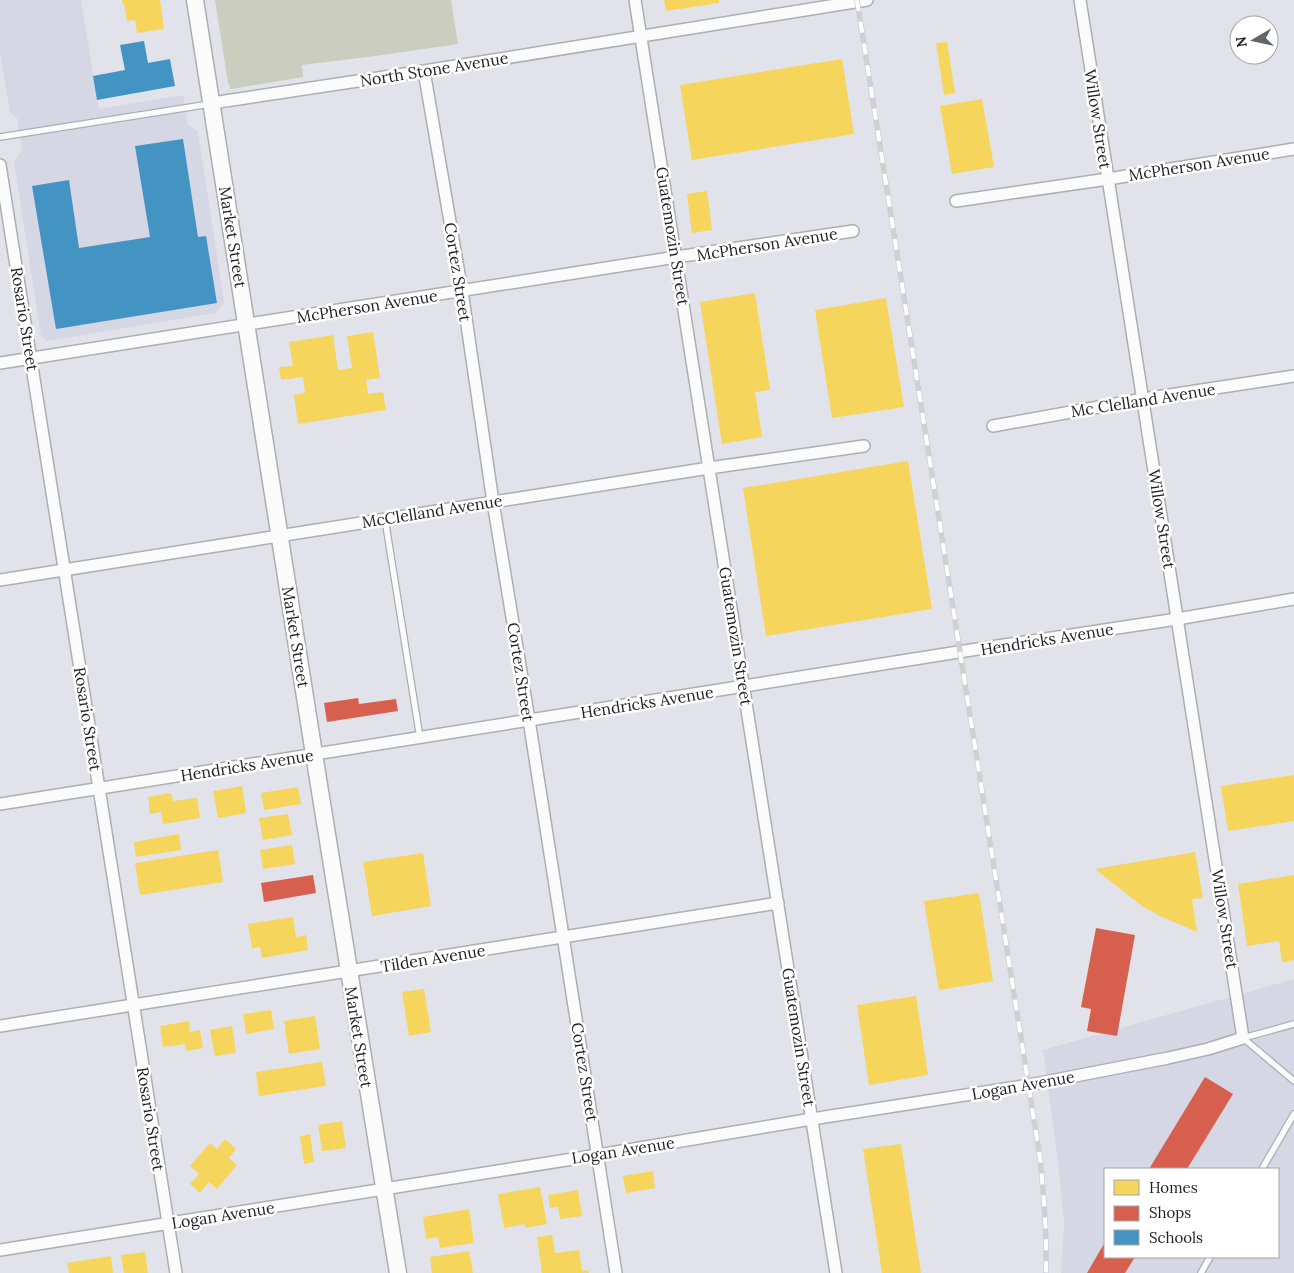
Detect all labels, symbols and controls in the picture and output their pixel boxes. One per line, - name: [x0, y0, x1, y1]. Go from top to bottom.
- north arrow: [1229, 15, 1279, 65]
- text: N: [1231, 35, 1251, 49]
- street label: North Stone Avenue: [358, 47, 510, 91]
- street label: Willow Street: [1080, 68, 1116, 171]
- street label: McPherson Avenue: [1127, 143, 1271, 185]
- street label: Guatemozin Street: [652, 165, 694, 308]
- street label: Market Street: [215, 185, 251, 290]
- street label: Cortez Street: [440, 221, 476, 324]
- street label: McPherson Avenue: [695, 223, 839, 265]
- street label: Rosario Street: [7, 265, 43, 373]
- street label: McPherson Avenue: [295, 285, 439, 327]
- street label: Mc Clelland Avenue: [1069, 379, 1217, 421]
- street label: Willow Street: [1144, 468, 1180, 571]
- street label: McClelland Avenue: [360, 490, 504, 532]
- street label: Guatemozin Street: [715, 565, 757, 708]
- street label: Market Street: [278, 585, 314, 690]
- street label: Hendricks Avenue: [979, 619, 1115, 659]
- street label: Cortez Street: [503, 621, 539, 724]
- street label: Rosario Street: [70, 665, 106, 773]
- street label: Hendricks Avenue: [579, 682, 715, 722]
- street label: Hendricks Avenue: [179, 745, 315, 785]
- street label: Willow Street: [1207, 868, 1243, 971]
- street label: Tilden Avenue: [379, 940, 487, 976]
- street label: Guatemozin Street: [778, 966, 820, 1109]
- street label: Market Street: [341, 985, 377, 1090]
- street label: Cortez Street: [567, 1021, 603, 1124]
- street label: Rosario Street: [133, 1065, 169, 1173]
- street label: Logan Avenue: [970, 1066, 1076, 1104]
- street label: Logan Avenue: [570, 1132, 676, 1168]
- legend: [1104, 1168, 1279, 1258]
- text: Homes: [1149, 1178, 1198, 1197]
- street label: Logan Avenue: [170, 1197, 276, 1233]
- text: Shops: [1149, 1203, 1191, 1222]
- text: Schools: [1149, 1228, 1203, 1247]

